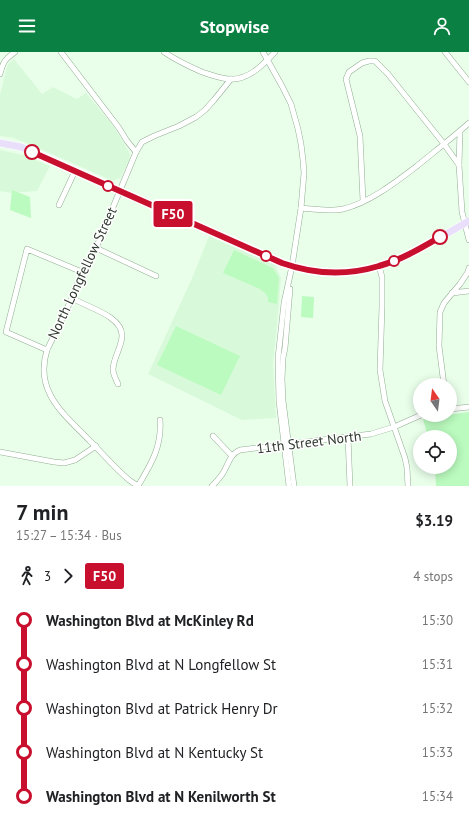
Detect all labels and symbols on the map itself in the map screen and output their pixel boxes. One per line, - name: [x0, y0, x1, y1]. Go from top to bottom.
- unlabelled marker: [24, 144, 40, 160]
- unlabelled marker: [102, 180, 114, 192]
- line badge: F50: [150, 201, 196, 227]
- street label: North Longfellow Street: [43, 204, 121, 342]
- unlabelled marker: [432, 229, 448, 245]
- unlabelled marker: [260, 250, 272, 262]
- unlabelled marker: [388, 255, 400, 267]
- north arrow: [413, 378, 457, 422]
- street label: 11th Street North: [256, 427, 362, 457]

